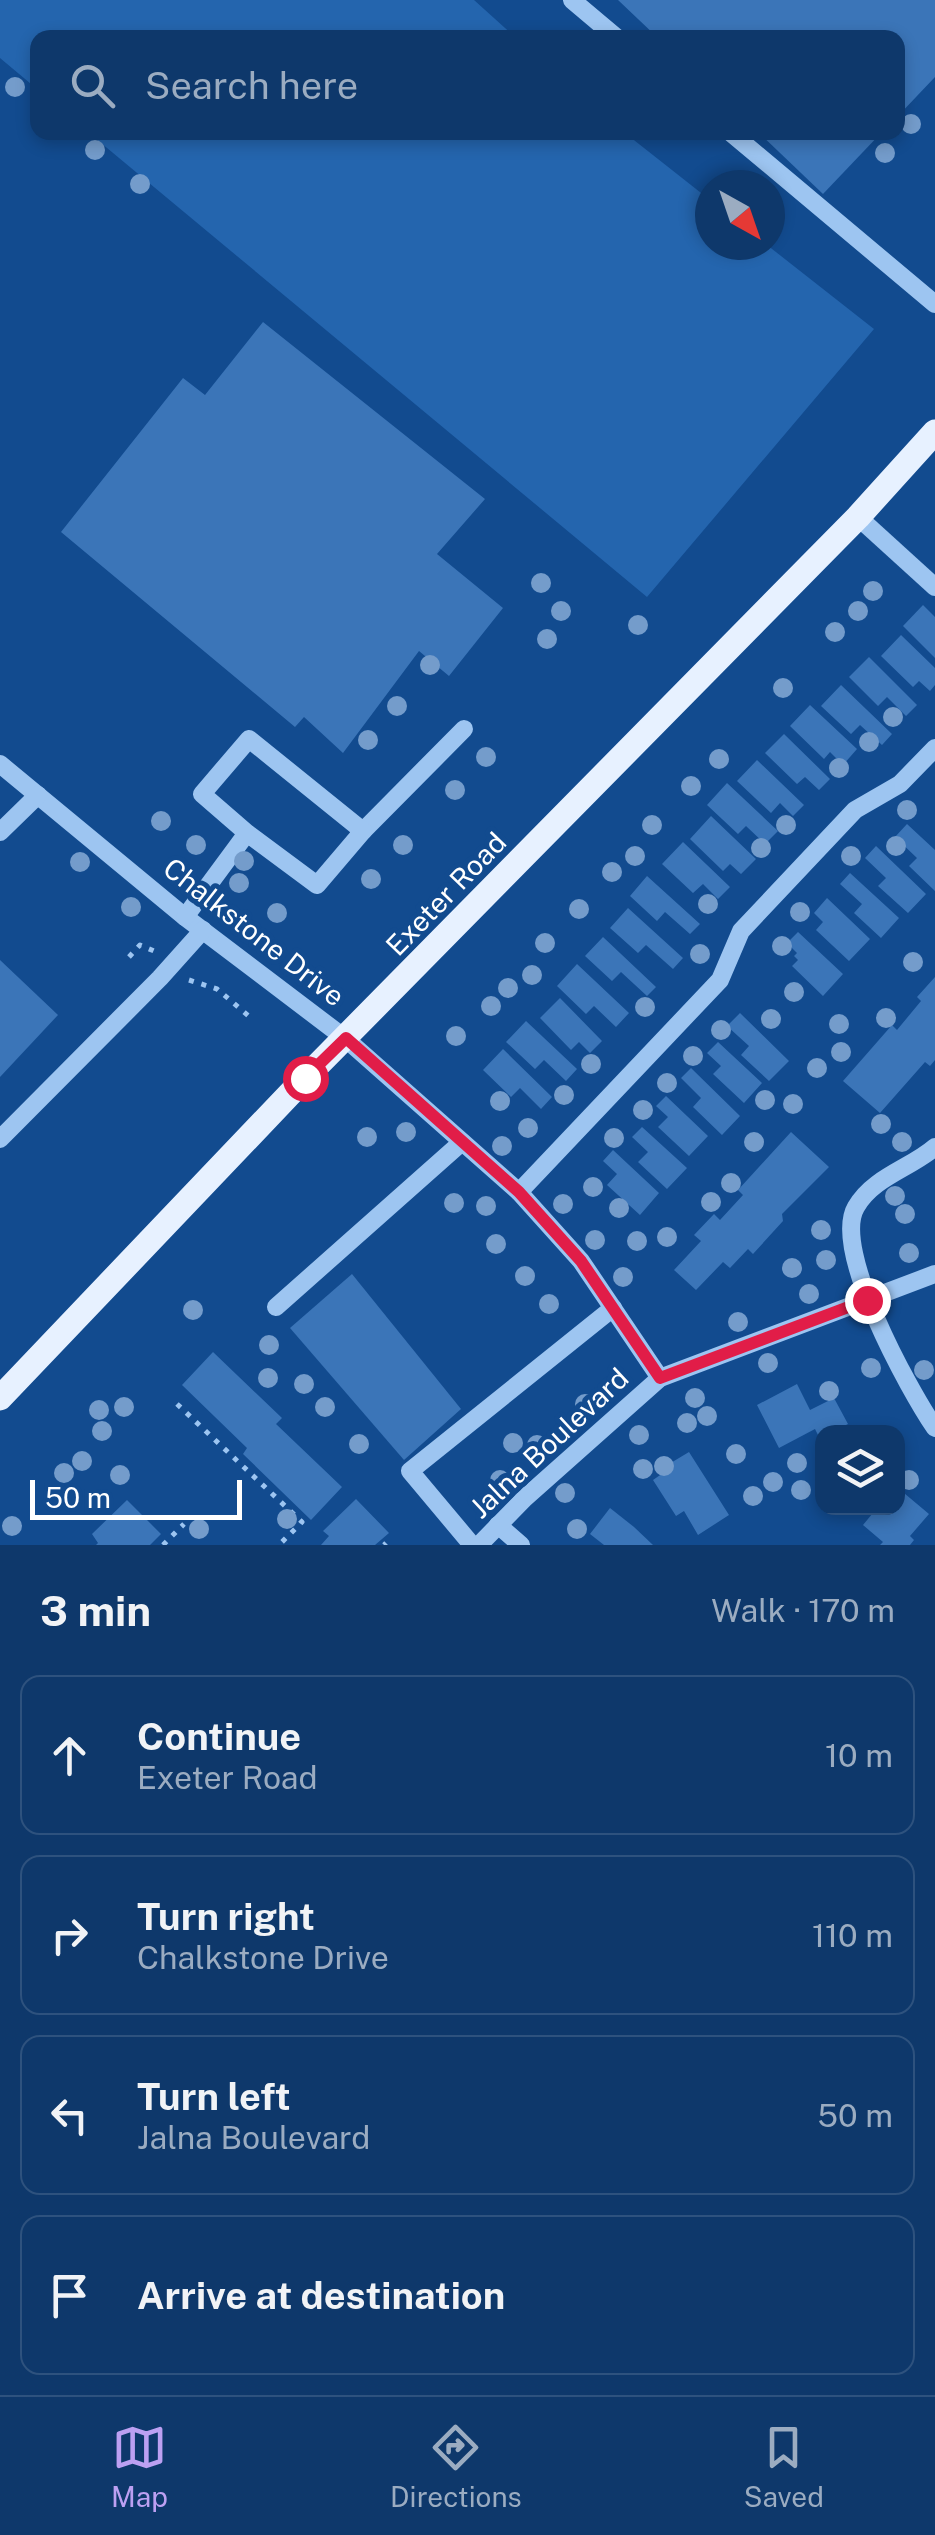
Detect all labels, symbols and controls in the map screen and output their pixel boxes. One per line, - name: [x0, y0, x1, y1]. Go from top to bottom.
- search box: [30, 30, 905, 140]
- icon: search: [65, 58, 120, 113]
- text: Search here: [145, 63, 358, 108]
- north arrow: [695, 170, 785, 260]
- street label: Exeter Road: [379, 825, 512, 962]
- street label: Chalkstone Drive: [157, 851, 351, 1012]
- route start: [283, 1056, 329, 1102]
- route end: [845, 1278, 891, 1324]
- street label: Jalna Boulevard: [463, 1361, 635, 1524]
- map controls: [815, 1425, 905, 1515]
- button: layers: [815, 1425, 905, 1515]
- scale bar: [30, 1475, 242, 1520]
- text: 50 m: [45, 1481, 111, 1514]
- text: 3 min: [40, 1586, 151, 1635]
- text: Walk · 170 m: [711, 1592, 895, 1629]
- text: Continue: [137, 1714, 301, 1759]
- icon: ahead: [42, 1728, 97, 1783]
- text: 10 m: [825, 1737, 893, 1774]
- text: Exeter Road: [137, 1759, 318, 1796]
- text: Turn right: [137, 1894, 315, 1939]
- icon: right: [42, 1908, 97, 1963]
- text: 110 m: [812, 1917, 893, 1954]
- text: Chalkstone Drive: [137, 1939, 389, 1976]
- text: Turn left: [137, 2074, 291, 2119]
- icon: left: [42, 2088, 97, 2143]
- text: 50 m: [817, 2097, 893, 2134]
- text: Jalna Boulevard: [137, 2119, 370, 2156]
- icon: arrive: [42, 2268, 97, 2323]
- text: Arrive at destination: [137, 2273, 505, 2318]
- tab: Map: [111, 2420, 168, 2513]
- tab: Directions: [390, 2420, 522, 2513]
- tab: Saved: [744, 2420, 824, 2513]

